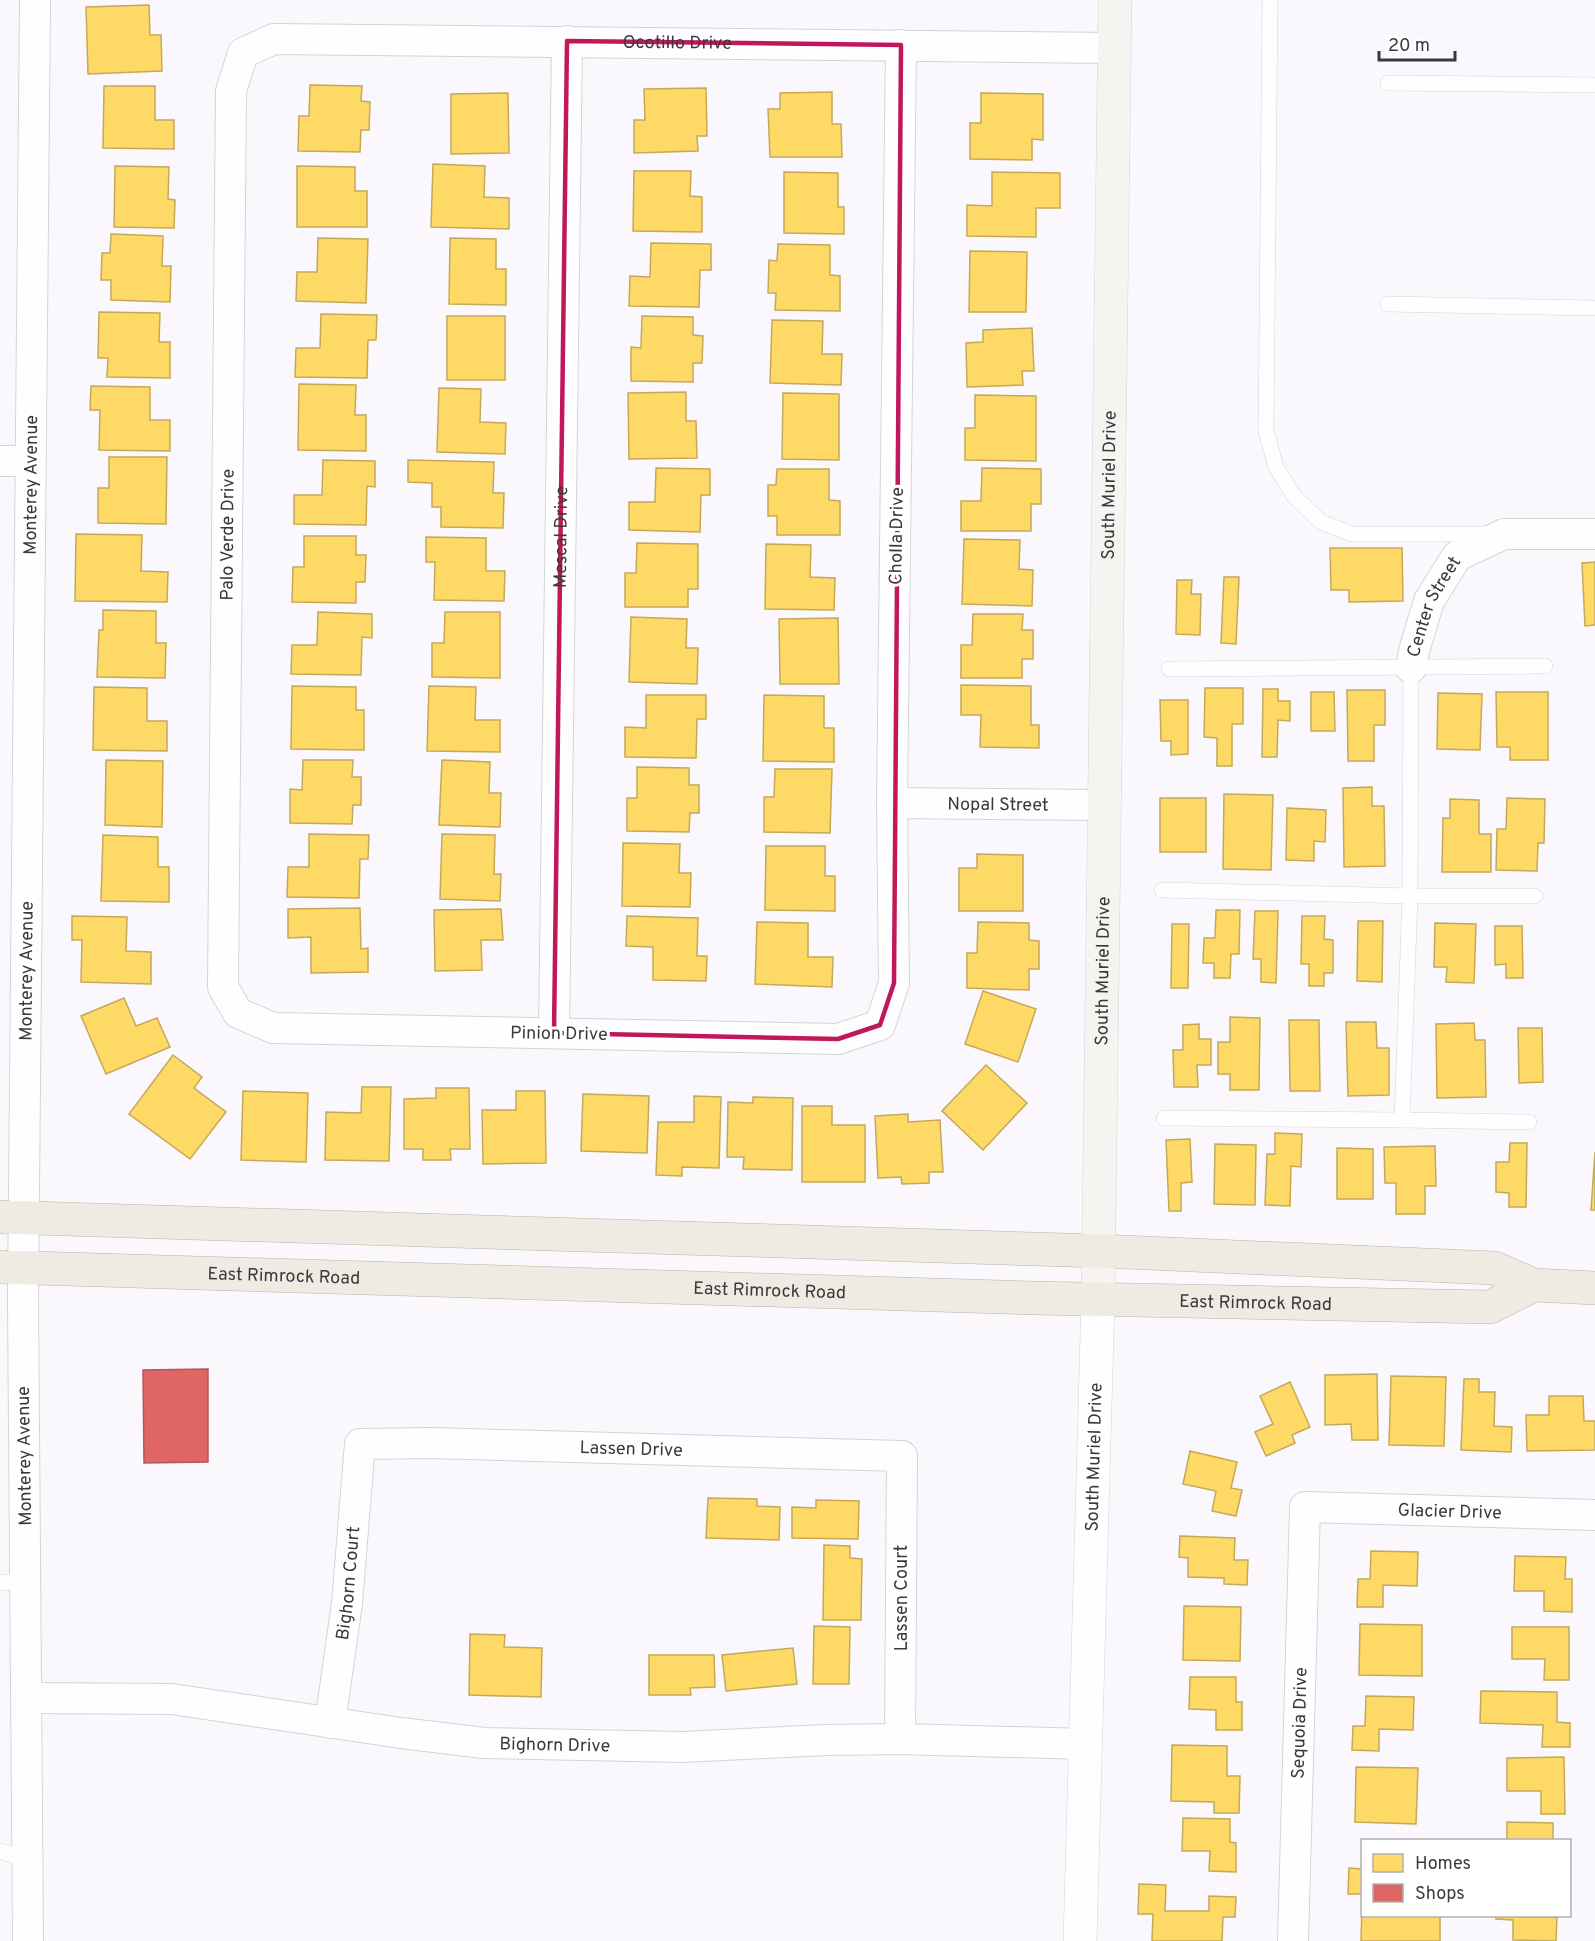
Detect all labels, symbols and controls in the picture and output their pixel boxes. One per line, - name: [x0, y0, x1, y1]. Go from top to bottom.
- scale bar: [1379, 24, 1456, 62]
- street label: Ocotillo Drive: [622, 32, 732, 56]
- text: 20 m: [1388, 35, 1430, 58]
- street label: South Muriel Drive: [1098, 410, 1123, 560]
- street label: Monterey Avenue: [20, 415, 44, 555]
- street label: Palo Verde Drive: [216, 469, 241, 601]
- street label: Mescal Drive: [550, 486, 574, 588]
- street label: Cholla Drive: [885, 487, 910, 585]
- street label: Center Street: [1403, 552, 1467, 660]
- street label: Nopal Street: [947, 794, 1049, 817]
- street label: South Muriel Drive: [1091, 896, 1116, 1046]
- street label: Monterey Avenue: [15, 901, 40, 1041]
- street label: Pinion Drive: [510, 1022, 608, 1047]
- street label: East Rimrock Road: [207, 1263, 361, 1291]
- street label: East Rimrock Road: [693, 1278, 846, 1305]
- street label: East Rimrock Road: [1179, 1291, 1332, 1317]
- street label: South Muriel Drive: [1081, 1382, 1109, 1532]
- street label: Monterey Avenue: [13, 1386, 38, 1526]
- street label: Lassen Drive: [579, 1437, 683, 1463]
- street label: Glacier Drive: [1397, 1500, 1502, 1525]
- street label: Bighorn Court: [332, 1525, 366, 1642]
- street label: Lassen Court: [891, 1545, 914, 1651]
- street label: Sequoia Drive: [1287, 1667, 1314, 1779]
- street label: Bighorn Drive: [499, 1733, 611, 1759]
- legend: [1361, 1839, 1571, 1917]
- text: Homes: [1415, 1853, 1471, 1876]
- text: Shops: [1415, 1883, 1465, 1906]

